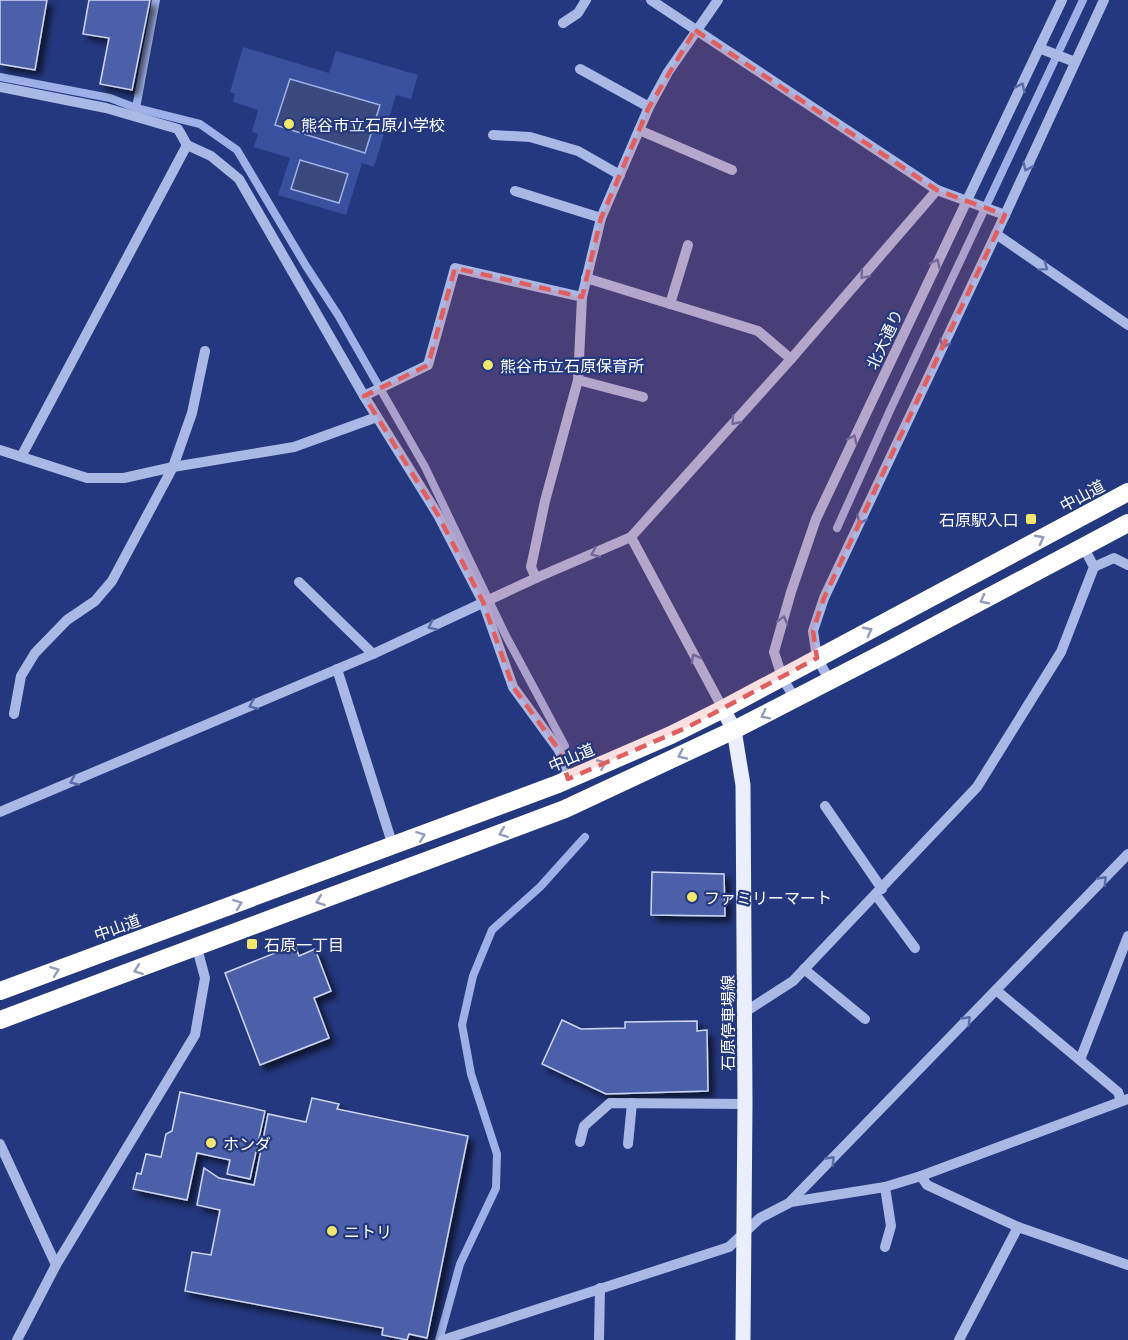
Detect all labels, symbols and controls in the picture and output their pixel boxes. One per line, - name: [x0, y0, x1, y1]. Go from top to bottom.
- one-way arrow: [1013, 82, 1025, 93]
- place label: 熊谷市立石原小学校: [301, 115, 445, 134]
- marker: 熊谷市立石原小学校: [282, 117, 296, 131]
- one-way arrow: [1022, 161, 1034, 172]
- one-way arrow: [929, 258, 941, 269]
- one-way arrow: [1038, 260, 1049, 271]
- one-way arrow: [860, 268, 871, 279]
- street label: 北大通り: [862, 306, 906, 372]
- one-way arrow: [940, 338, 952, 349]
- place label: 熊谷市立石原保育所: [500, 356, 644, 375]
- marker: 熊谷市立石原保育所: [481, 358, 495, 372]
- one-way arrow: [731, 414, 742, 425]
- one-way arrow: [846, 435, 858, 446]
- street label: 中山道: [1056, 475, 1108, 515]
- place label: 石原駅入口: [939, 510, 1019, 529]
- marker: 石原駅入口: [1024, 512, 1038, 526]
- one-way arrow: [856, 514, 868, 525]
- one-way arrow: [1034, 535, 1045, 546]
- one-way arrow: [590, 545, 601, 557]
- one-way arrow: [979, 593, 990, 604]
- one-way arrow: [775, 616, 788, 626]
- one-way arrow: [427, 619, 438, 631]
- one-way arrow: [862, 627, 872, 638]
- one-way arrow: [691, 653, 703, 664]
- one-way arrow: [249, 698, 260, 710]
- one-way arrow: [760, 708, 771, 719]
- street label: 中山道: [545, 739, 597, 775]
- one-way arrow: [677, 748, 688, 760]
- one-way arrow: [596, 760, 607, 772]
- one-way arrow: [69, 774, 80, 786]
- one-way arrow: [498, 825, 509, 838]
- one-way arrow: [415, 830, 425, 843]
- one-way arrow: [1096, 876, 1107, 886]
- place label: ファミリーマート: [704, 888, 832, 907]
- marker: ファミリーマート: [685, 890, 699, 904]
- one-way arrow: [315, 894, 326, 907]
- one-way arrow: [232, 898, 243, 911]
- street label: 中山道: [91, 910, 143, 944]
- place label: 石原一丁目: [264, 935, 344, 954]
- marker: 石原一丁目: [245, 937, 259, 951]
- one-way arrow: [133, 962, 143, 975]
- one-way arrow: [49, 966, 60, 979]
- street label: 石原停車場線: [718, 975, 737, 1071]
- one-way arrow: [960, 1016, 971, 1026]
- place label: ホンダ: [223, 1134, 271, 1153]
- marker: ホンダ: [204, 1136, 218, 1150]
- one-way arrow: [824, 1156, 835, 1167]
- place label: ニトリ: [344, 1222, 392, 1241]
- marker: ニトリ: [325, 1224, 339, 1238]

